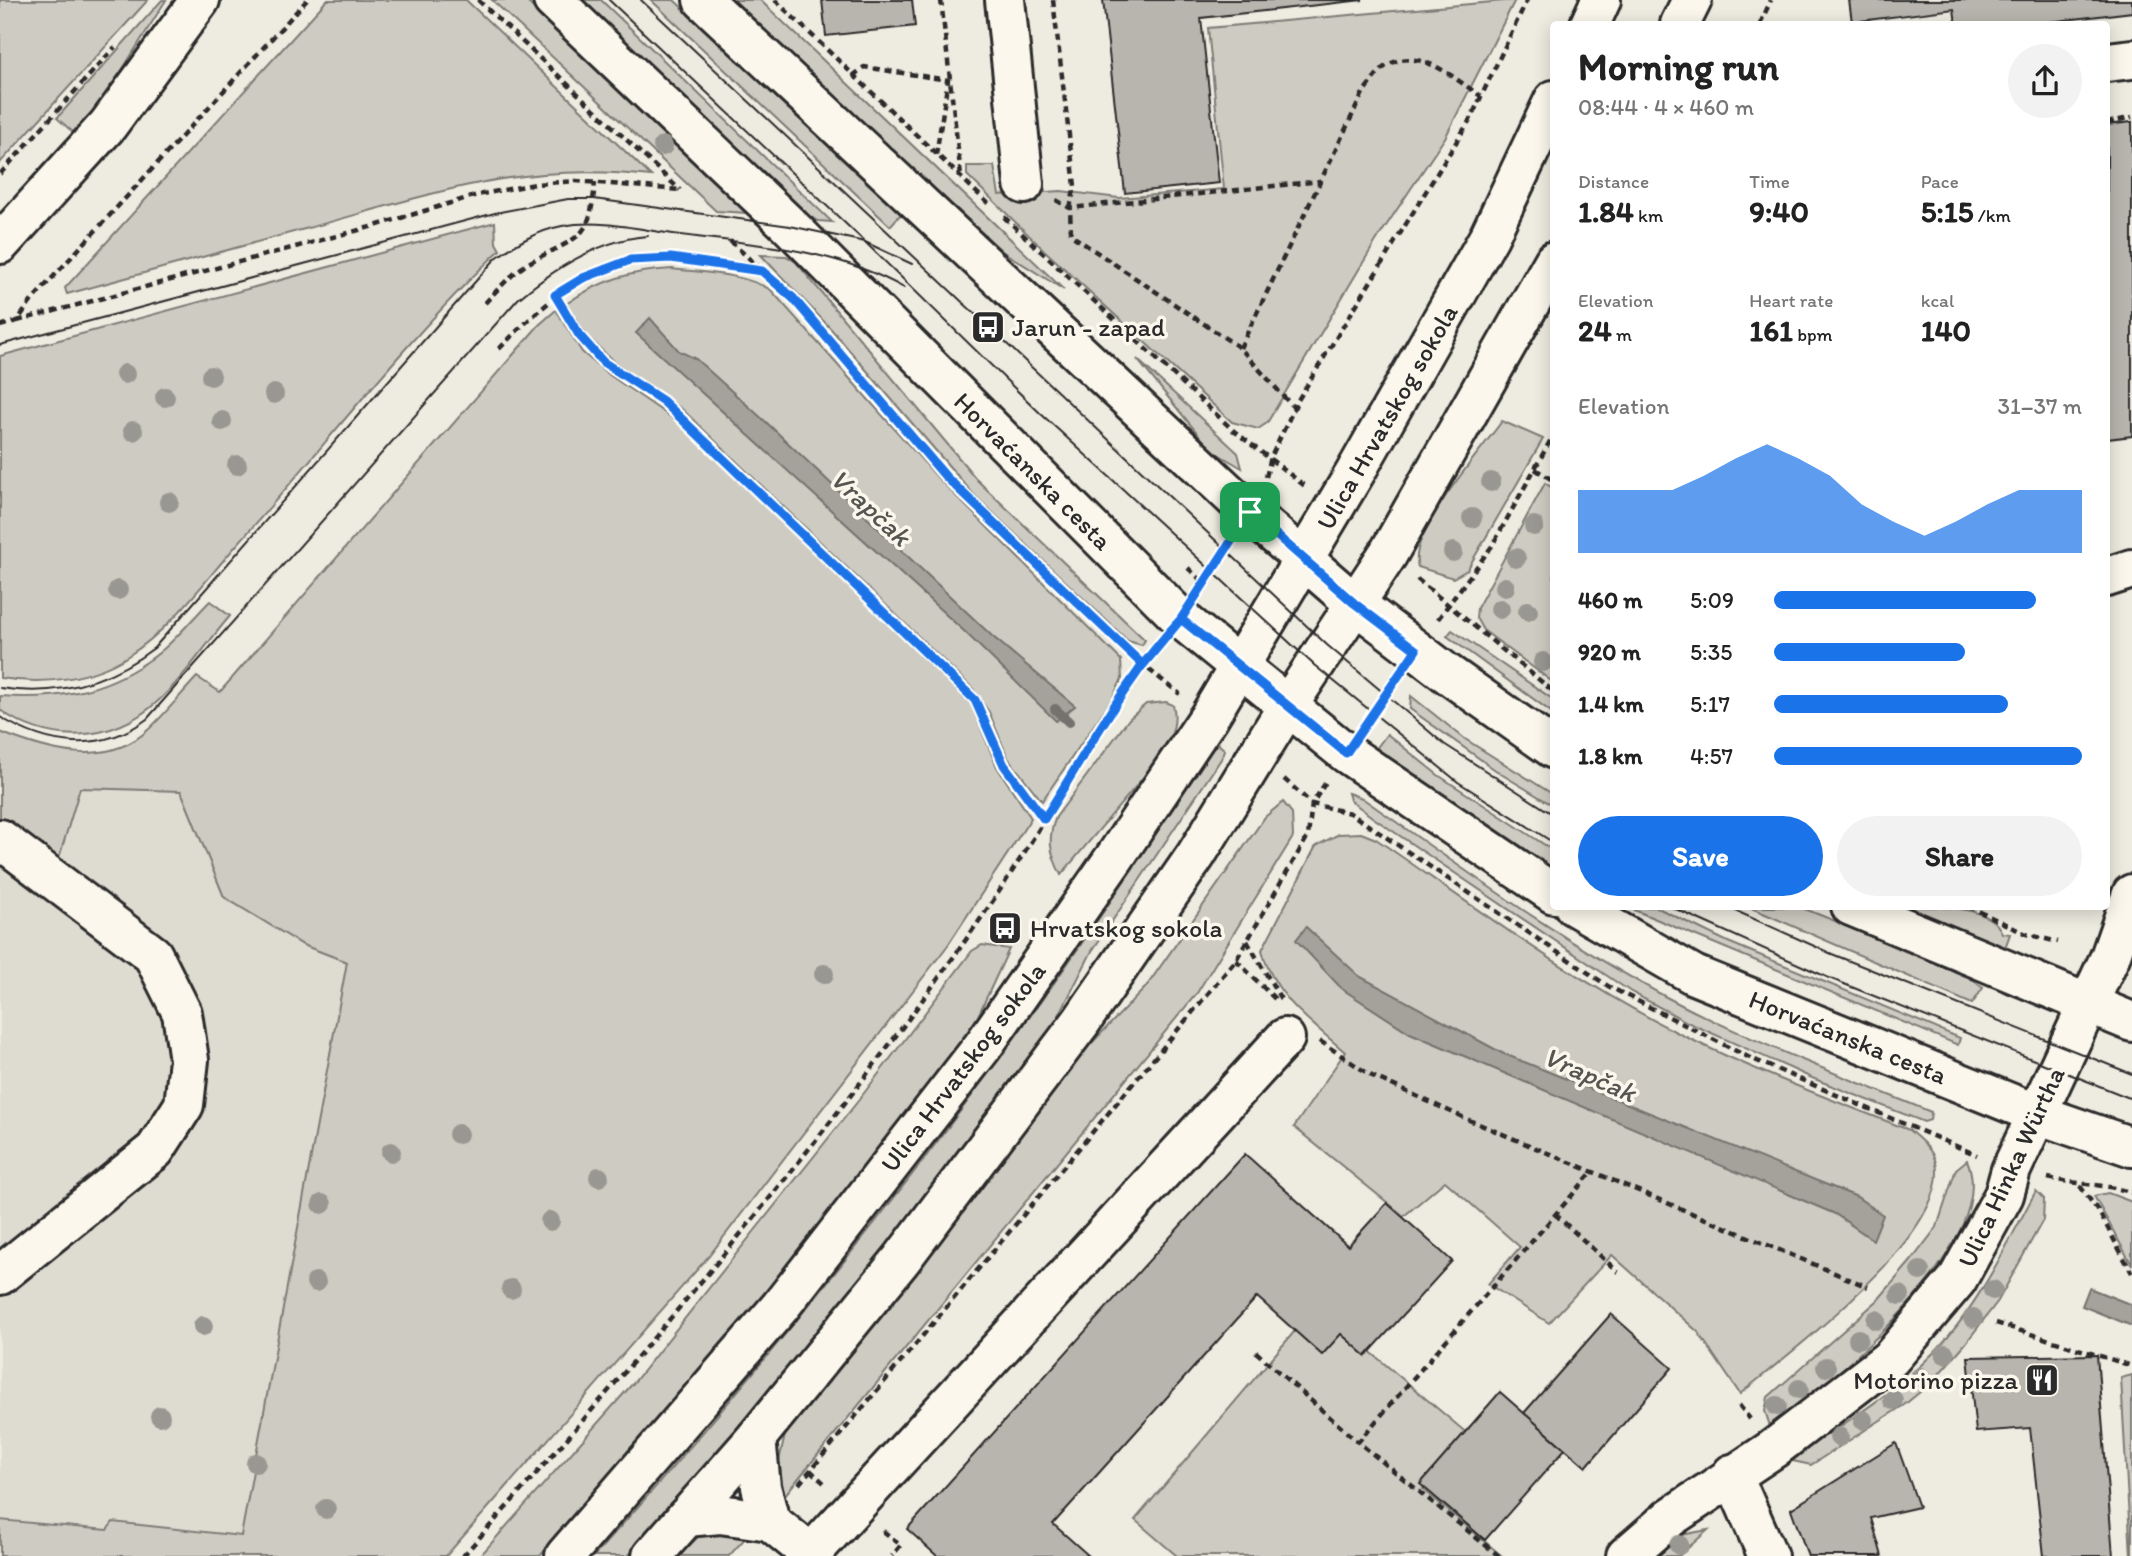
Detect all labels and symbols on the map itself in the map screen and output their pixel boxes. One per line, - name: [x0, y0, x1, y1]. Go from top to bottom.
- street label: Ulica Hrvatskog sokola: [1309, 298, 1465, 535]
- bus stop icon: Jarun - zapad: [969, 308, 1007, 346]
- place label: Jarun - zapad: [1012, 311, 1165, 343]
- street label: Horvaćanska cesta: [947, 385, 1119, 557]
- water label: Vrapčak: [824, 461, 919, 554]
- pin: [1220, 482, 1280, 542]
- bus stop icon: Hrvatskog sokola: [986, 909, 1024, 947]
- place label: Hrvatskog sokola: [1030, 912, 1223, 944]
- street label: Ulica Hrvatskog sokola: [873, 955, 1053, 1178]
- street label: Horvaćanska cesta: [1744, 983, 1952, 1091]
- water label: Vrapčak: [1539, 1039, 1643, 1110]
- street label: Ulica Hinka Würtha: [1951, 1061, 2072, 1272]
- restaurant icon: Motorino pizza: [2023, 1361, 2061, 1399]
- place label: Motorino pizza: [1853, 1364, 2018, 1396]

